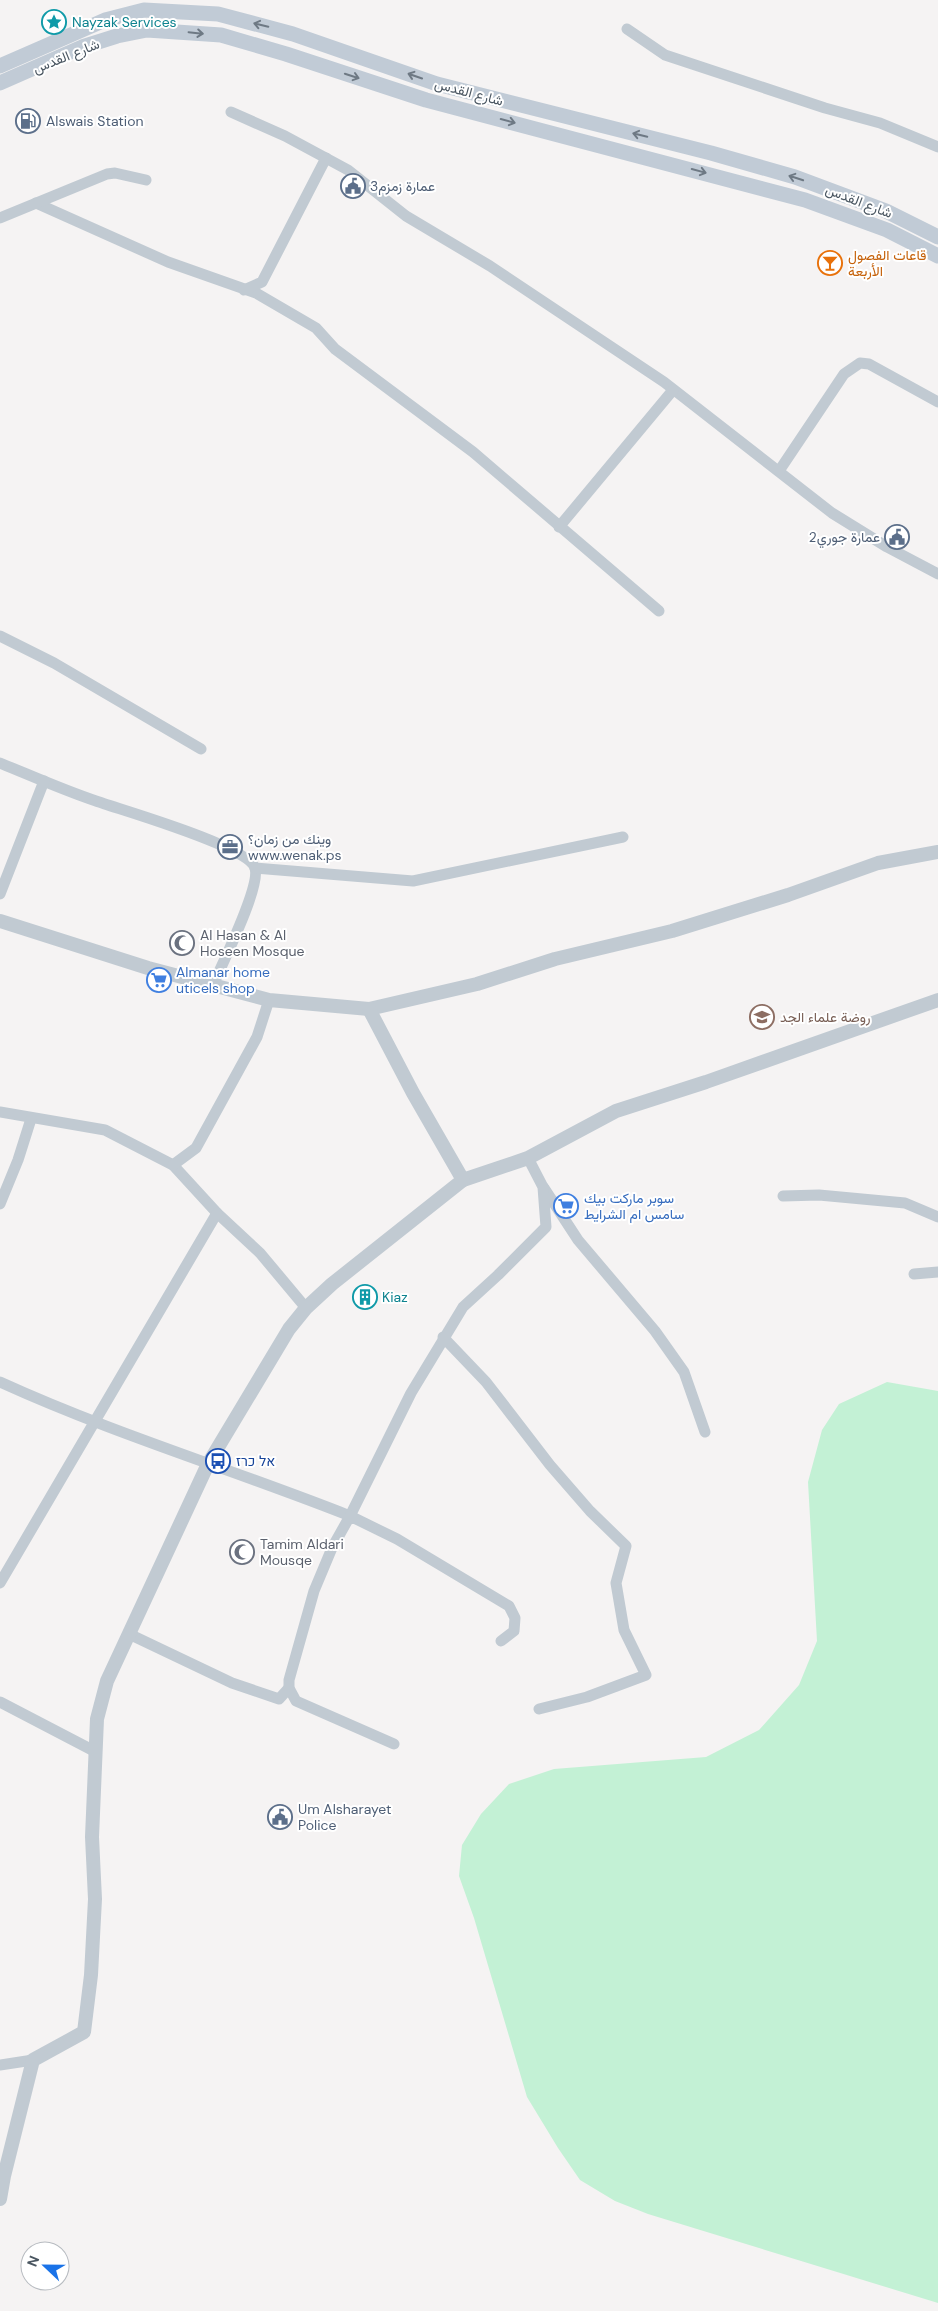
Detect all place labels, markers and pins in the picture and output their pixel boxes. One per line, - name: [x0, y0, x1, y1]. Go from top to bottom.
- place icon: Nayzak Services: [41, 9, 67, 35]
- place label: Nayzak Services: [72, 13, 177, 31]
- fuel station icon: Alswais Station: [15, 108, 41, 134]
- place label: Alswais Station: [46, 112, 144, 130]
- public building icon: عمارة زمزم3: [340, 173, 366, 199]
- place label: عمارة زمزم3: [370, 177, 435, 195]
- place label: قاعات الفصول الأربعة: [848, 246, 926, 280]
- bar icon: قاعات الفصول الأربعة: [817, 250, 843, 276]
- public building icon: عمارة جوري2: [884, 524, 910, 550]
- place label: عمارة جوري2: [809, 528, 880, 549]
- place label: وينك من زمان؟ www.wenak.ps: [248, 830, 342, 864]
- office icon: وينك من زمان؟ www.wenak.ps: [217, 834, 243, 860]
- place label: Al Hasan & Al Hoseen Mosque: [200, 926, 304, 960]
- mosque icon: Al Hasan & Al Hoseen Mosque: [169, 930, 195, 956]
- place label: Almanar home uticels shop: [176, 963, 270, 997]
- supermarket icon: Almanar home uticels shop: [146, 967, 172, 993]
- school or university icon: روضة علماء الجد: [749, 1004, 775, 1030]
- place label: روضة علماء الجد: [780, 1008, 871, 1026]
- place label: سوبر ماركت بيك سامس ام الشرايط: [584, 1189, 684, 1223]
- supermarket icon: سوبر ماركت بيك سامس ام الشرايط: [553, 1193, 579, 1219]
- building icon: Kiaz: [352, 1284, 378, 1310]
- place label: Kiaz: [382, 1288, 408, 1306]
- bus stop icon: אל כרז: [205, 1448, 231, 1474]
- place label: אל כרז: [236, 1452, 275, 1470]
- place label: Tamim Aldari Mousqe: [260, 1535, 344, 1569]
- mosque icon: Tamim Aldari Mousqe: [229, 1539, 255, 1565]
- place label: Um Alsharayet Police: [298, 1800, 391, 1834]
- public building icon: Um Alsharayet Police: [267, 1804, 293, 1830]

